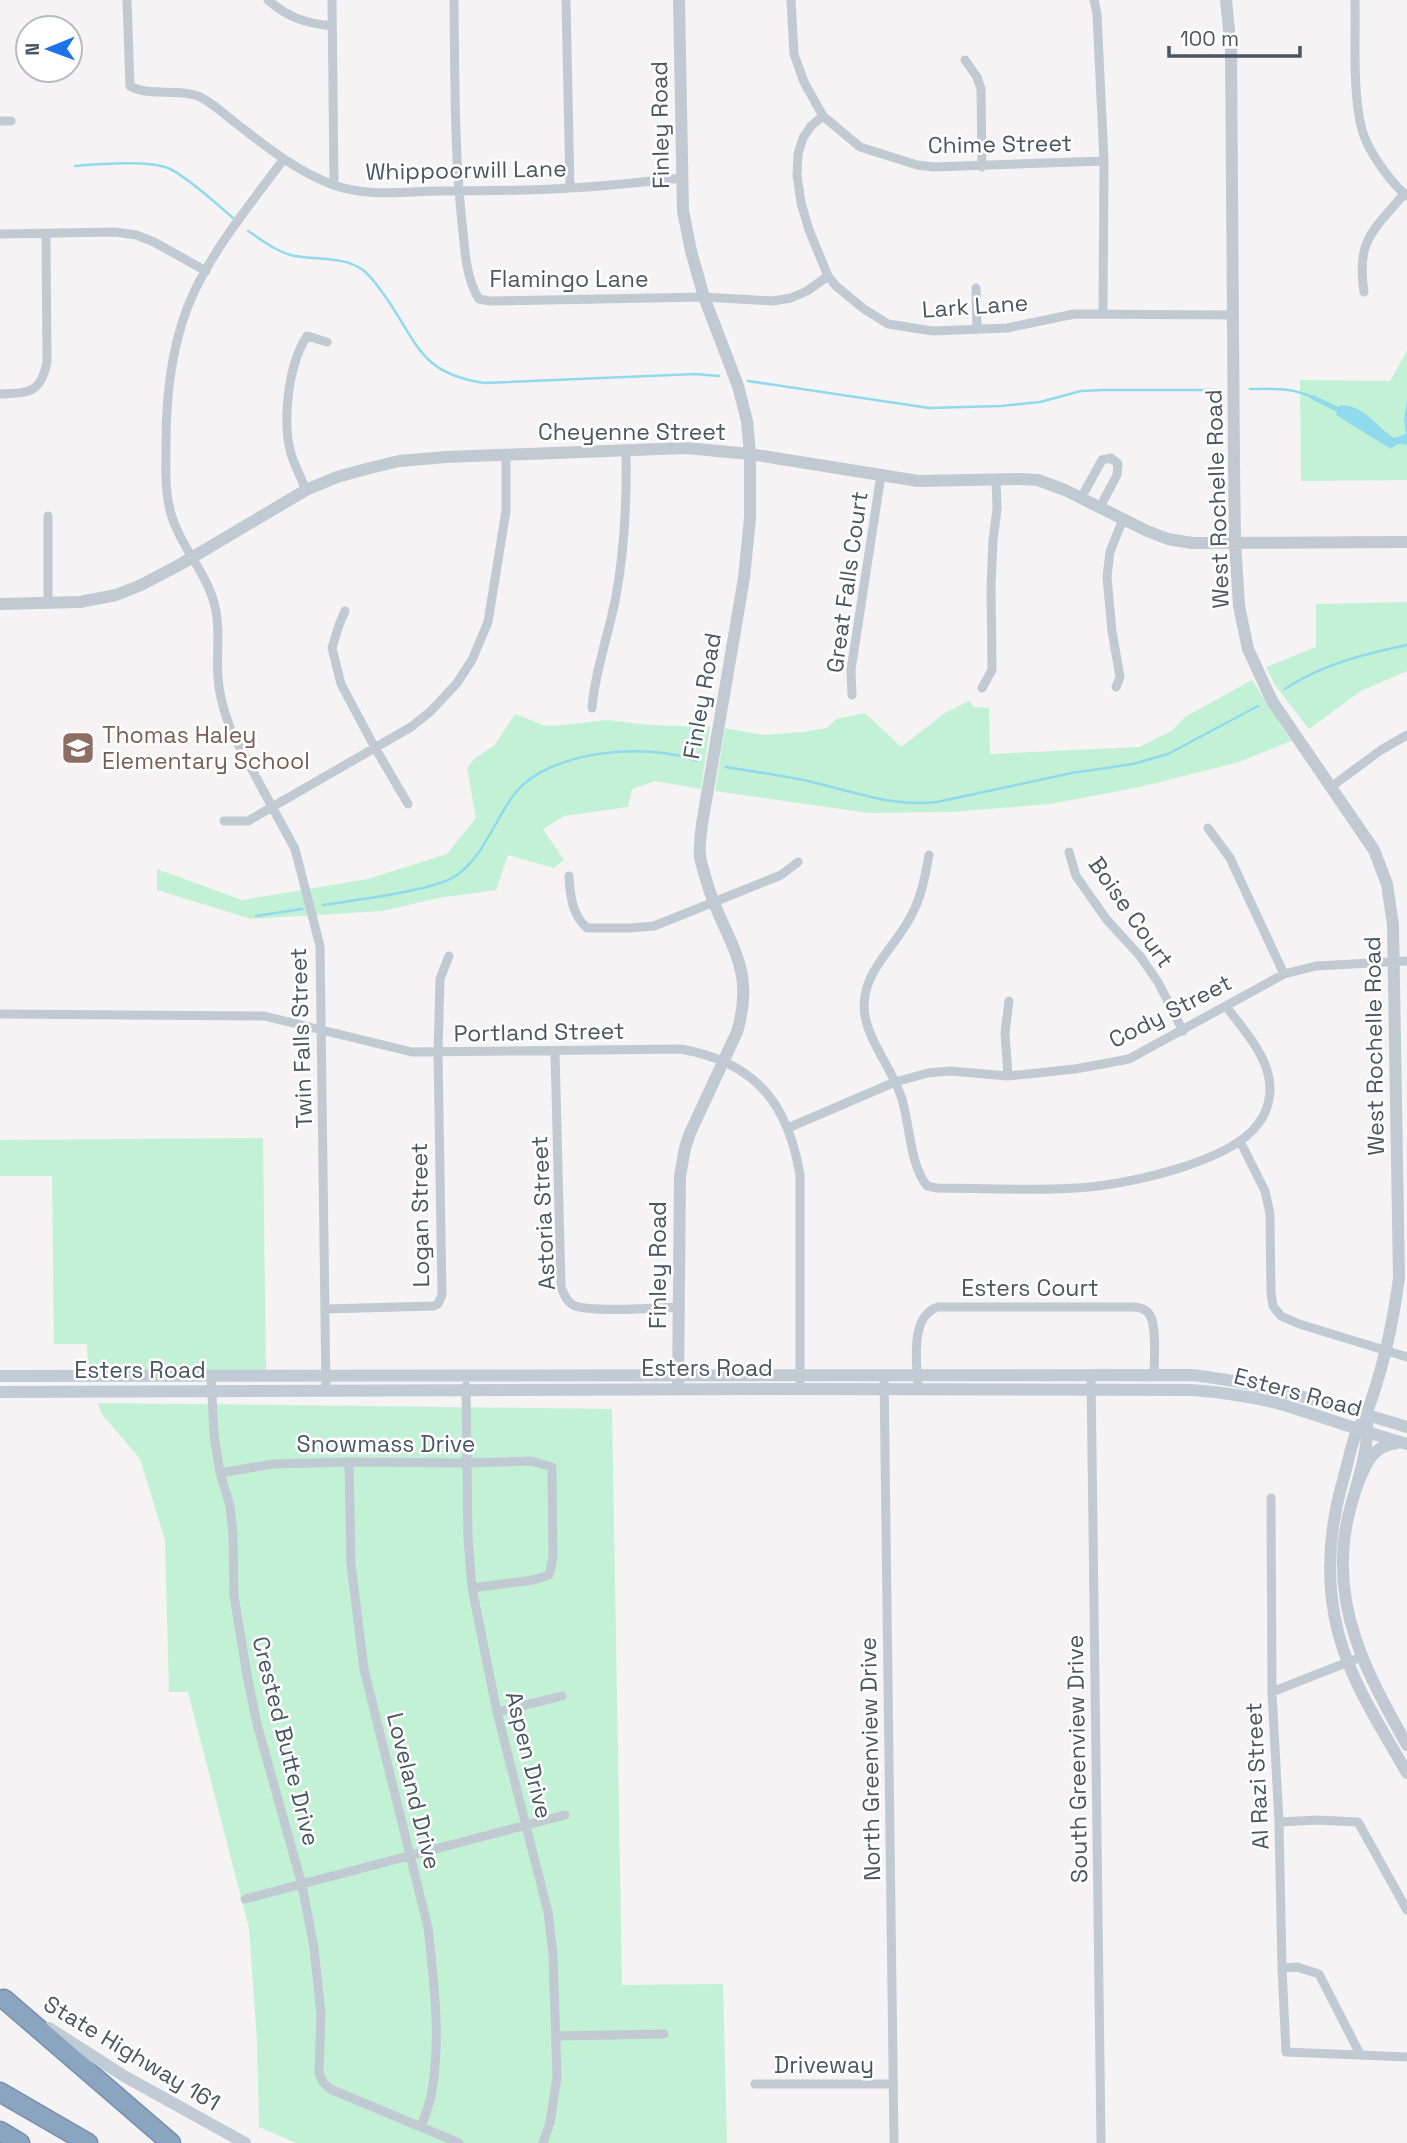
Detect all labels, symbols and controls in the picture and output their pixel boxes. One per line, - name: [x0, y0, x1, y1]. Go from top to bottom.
- north arrow: [14, 14, 84, 84]
- scale bar: [1169, 14, 1300, 58]
- text: 100 m: [1180, 25, 1239, 52]
- text: N: [20, 43, 45, 56]
- street label: Finley Road: [644, 61, 676, 189]
- street label: Chime Street: [928, 128, 1072, 160]
- street label: Whippoorwill Lane: [365, 153, 567, 187]
- street label: Flamingo Lane: [489, 264, 649, 294]
- street label: Lark Lane: [921, 287, 1029, 325]
- street label: West Rochelle Road: [1198, 389, 1236, 609]
- street label: Cheyenne Street: [538, 417, 726, 447]
- street label: Great Falls Court: [819, 489, 875, 675]
- street label: Finley Road: [676, 630, 728, 762]
- place label: Thomas Haley Elementary School: [102, 720, 310, 776]
- school or university icon: Thomas Haley Elementary School: [59, 729, 97, 767]
- street label: Boise Court: [1082, 851, 1180, 973]
- street label: West Rochelle Road: [1357, 936, 1391, 1156]
- street label: Twin Falls Street: [283, 947, 319, 1129]
- street label: Cody Street: [1103, 967, 1237, 1055]
- street label: Portland Street: [453, 1016, 625, 1048]
- street label: Astoria Street: [524, 1135, 562, 1291]
- street label: Logan Street: [404, 1142, 436, 1288]
- street label: Finley Road: [643, 1201, 673, 1329]
- street label: Esters Court: [961, 1273, 1099, 1303]
- street label: Esters Road: [641, 1353, 773, 1383]
- street label: Esters Road: [74, 1355, 206, 1385]
- street label: Esters Road: [1231, 1360, 1365, 1424]
- street label: Snowmass Drive: [297, 1429, 475, 1459]
- street label: Crested Butte Drive: [245, 1633, 327, 1849]
- street label: South Greenview Drive: [1060, 1635, 1094, 1883]
- street label: North Greenview Drive: [853, 1637, 887, 1881]
- street label: Aspen Drive: [499, 1688, 559, 1822]
- street label: Al Razi Street: [1238, 1702, 1276, 1850]
- street label: Loveland Drive: [380, 1709, 448, 1873]
- street label: State Highway 161: [38, 1988, 226, 2118]
- street label: Driveway: [774, 2050, 874, 2080]

